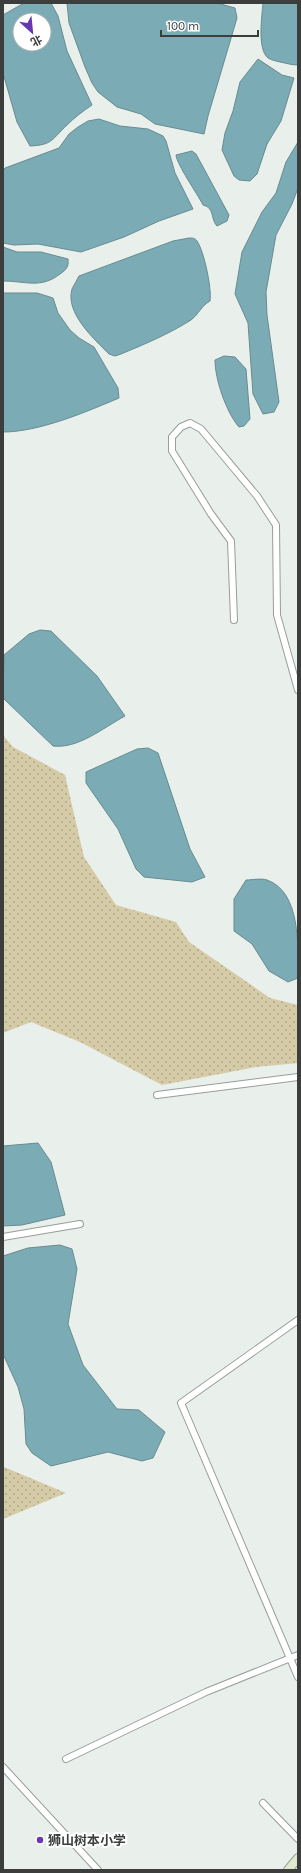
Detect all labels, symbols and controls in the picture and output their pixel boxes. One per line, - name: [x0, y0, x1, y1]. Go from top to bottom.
- north arrow: [12, 12, 52, 52]
- scale bar: [161, 12, 258, 38]
- text: 100 m: [167, 19, 199, 33]
- text: 北: [28, 32, 44, 49]
- place label: 狮山树本小学: [48, 1833, 126, 1848]
- marker: 狮山树本小学: [35, 1835, 45, 1845]

